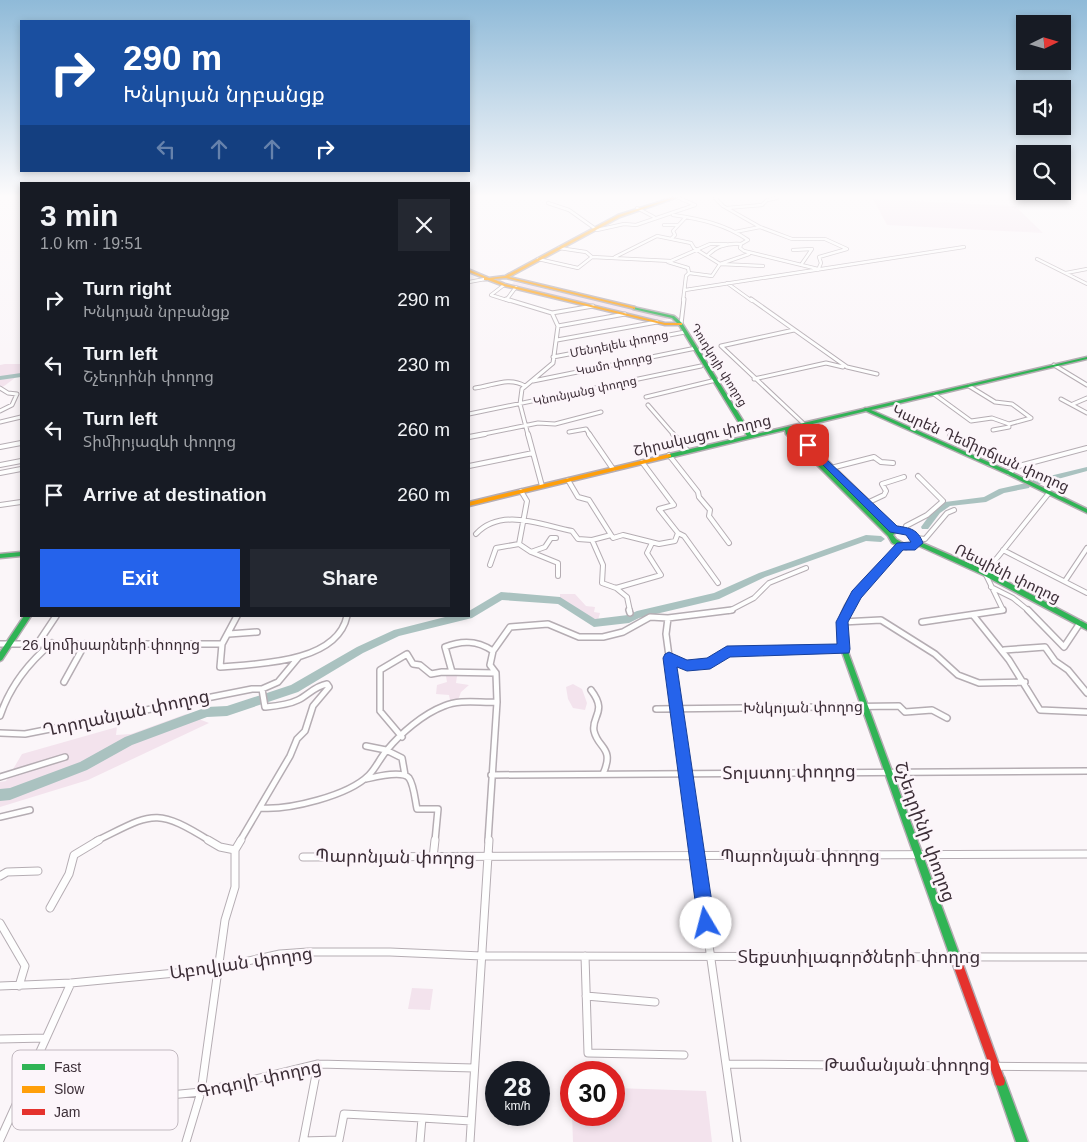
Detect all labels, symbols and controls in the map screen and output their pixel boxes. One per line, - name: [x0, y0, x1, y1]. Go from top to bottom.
- north arrow: [1016, 15, 1071, 70]
- map controls: [1016, 15, 1071, 200]
- text: 290 m: [123, 38, 222, 77]
- icon: right: [40, 40, 105, 105]
- button: sound: [1016, 80, 1071, 135]
- text: Խնկոյան նրբանցք: [123, 82, 325, 107]
- icon: left: [152, 135, 180, 163]
- icon: ahead: [205, 135, 233, 163]
- icon: ahead: [258, 135, 286, 163]
- icon: right: [311, 135, 339, 163]
- button: search: [1016, 145, 1071, 200]
- text: 3 min: [40, 199, 118, 232]
- button: close: [398, 199, 450, 251]
- text: 1.0 km · 19:51: [40, 235, 142, 252]
- text: Turn right: [83, 278, 171, 299]
- icon: right: [40, 286, 68, 314]
- text: 290 m: [397, 289, 450, 310]
- text: Խնկոյան նրբանցք: [83, 303, 230, 320]
- street label: Դուդկոյի փողոց: [688, 321, 750, 409]
- street label: Մենդելեև փողոց: [569, 328, 669, 360]
- text: Turn left: [83, 343, 158, 364]
- street label: Կամո փողոց: [575, 350, 653, 378]
- icon: left: [40, 351, 68, 379]
- text: 230 m: [397, 354, 450, 375]
- text: Շչեդրինի փողոց: [83, 368, 214, 385]
- street label: Կնունյանց փողոց: [532, 373, 638, 409]
- street label: Կարեն Դեմիրճյան փողոց: [889, 401, 1072, 496]
- text: Turn left: [83, 408, 158, 429]
- street label: Շիրակացու փողոց: [632, 411, 773, 460]
- icon: left: [40, 416, 68, 444]
- text: 260 m: [397, 419, 450, 440]
- pin: [787, 424, 829, 466]
- icon: arrive: [794, 431, 822, 459]
- text: Տիմիրյազևի փողոց: [83, 433, 236, 450]
- icon: arrive: [40, 481, 68, 509]
- text: Arrive at destination: [83, 484, 267, 505]
- text: 260 m: [397, 484, 450, 505]
- street label: Ռեպինի փողոց: [952, 540, 1064, 607]
- button: Exit: [40, 549, 240, 607]
- button: Share: [250, 549, 450, 607]
- street label: 26 կոմիսարների փողոց: [22, 636, 200, 654]
- street label: Ղորղանյան փողոց: [41, 686, 211, 740]
- street label: Խնկոյան փողոց: [743, 697, 863, 718]
- street label: Շչեդրինի փողոց: [890, 759, 960, 905]
- street label: Տոլստոյ փողոց: [722, 761, 856, 783]
- street label: Պարոնյան փողոց: [315, 846, 475, 868]
- street label: Պարոնյան փողոց: [720, 846, 880, 866]
- position arrow: [679, 896, 731, 948]
- street label: Աբովյան փողոց: [168, 943, 314, 983]
- street label: Տեքստիլագործների փողոց: [738, 947, 980, 967]
- legend: [12, 1050, 178, 1130]
- street label: Թամանյան փողոց: [824, 1055, 990, 1075]
- street label: Գոգոլի փողոց: [195, 1056, 323, 1102]
- text: Fast: [54, 1059, 81, 1075]
- speed limit sign: 30: [560, 1061, 625, 1126]
- text: 28: [504, 1073, 531, 1101]
- text: Slow: [54, 1081, 85, 1097]
- text: km/h: [504, 1099, 531, 1113]
- text: Jam: [54, 1104, 80, 1120]

